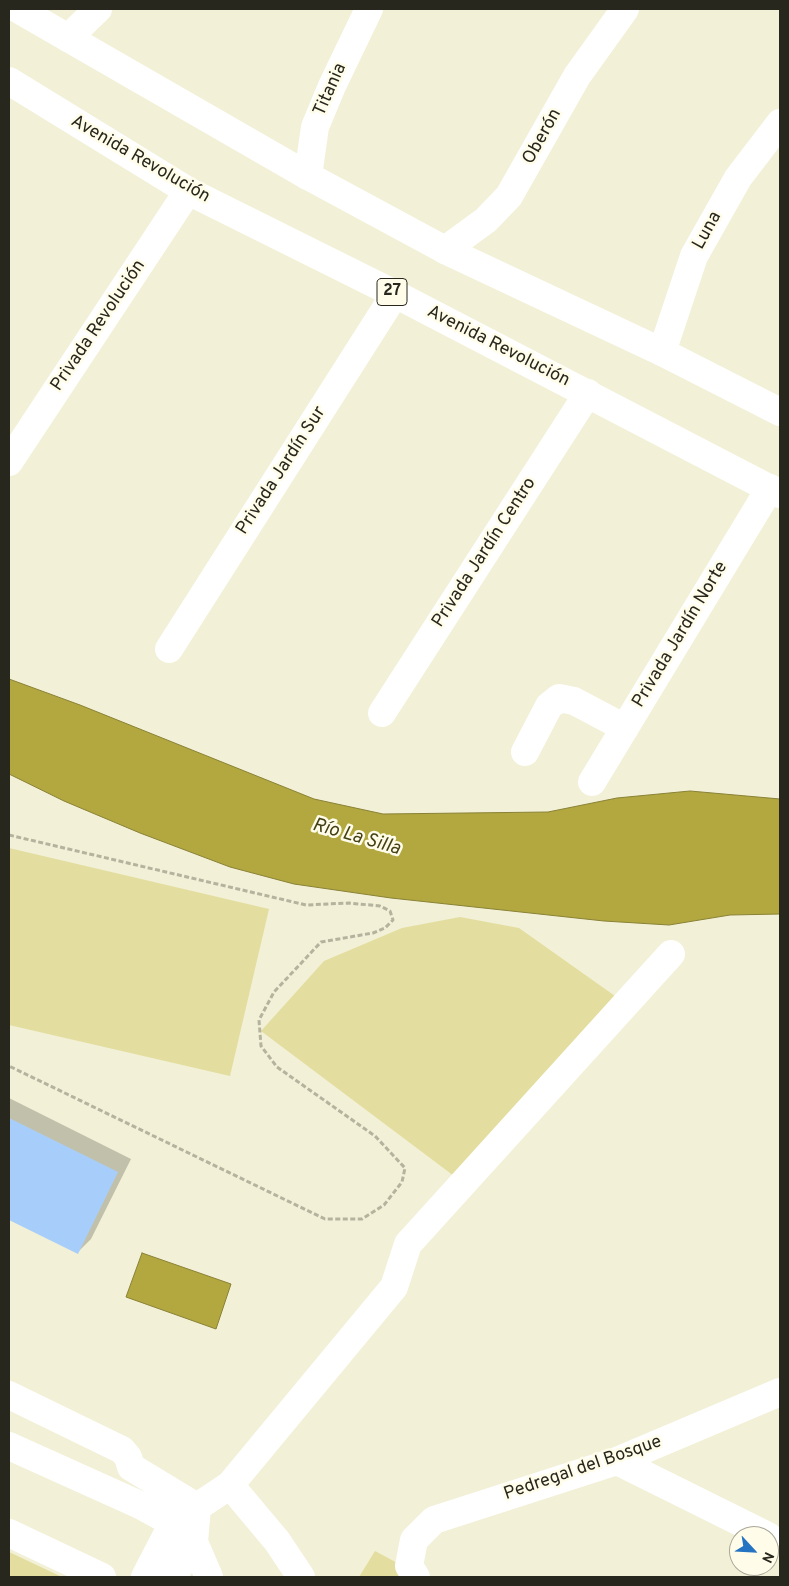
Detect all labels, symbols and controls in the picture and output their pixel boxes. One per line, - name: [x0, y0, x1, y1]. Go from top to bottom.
- street label: Titania: [310, 60, 352, 120]
- street label: Oberón: [519, 105, 567, 169]
- street label: Avenida Revolución: [66, 111, 214, 209]
- street label: Luna: [689, 208, 727, 254]
- street label: Privada Revolución: [47, 256, 151, 396]
- road number: 27: [377, 278, 407, 306]
- street label: Avenida Revolución: [423, 302, 573, 392]
- street label: Privada Jardín Sur: [233, 403, 331, 539]
- street label: Privada Jardín Centro: [428, 474, 542, 632]
- street label: Privada Jardín Norte: [629, 558, 733, 712]
- water label: Río La Silla: [309, 815, 403, 861]
- street label: Pedregal del Bosque: [501, 1432, 665, 1506]
- north arrow: [729, 1526, 779, 1576]
- text: N: [757, 1549, 777, 1565]

